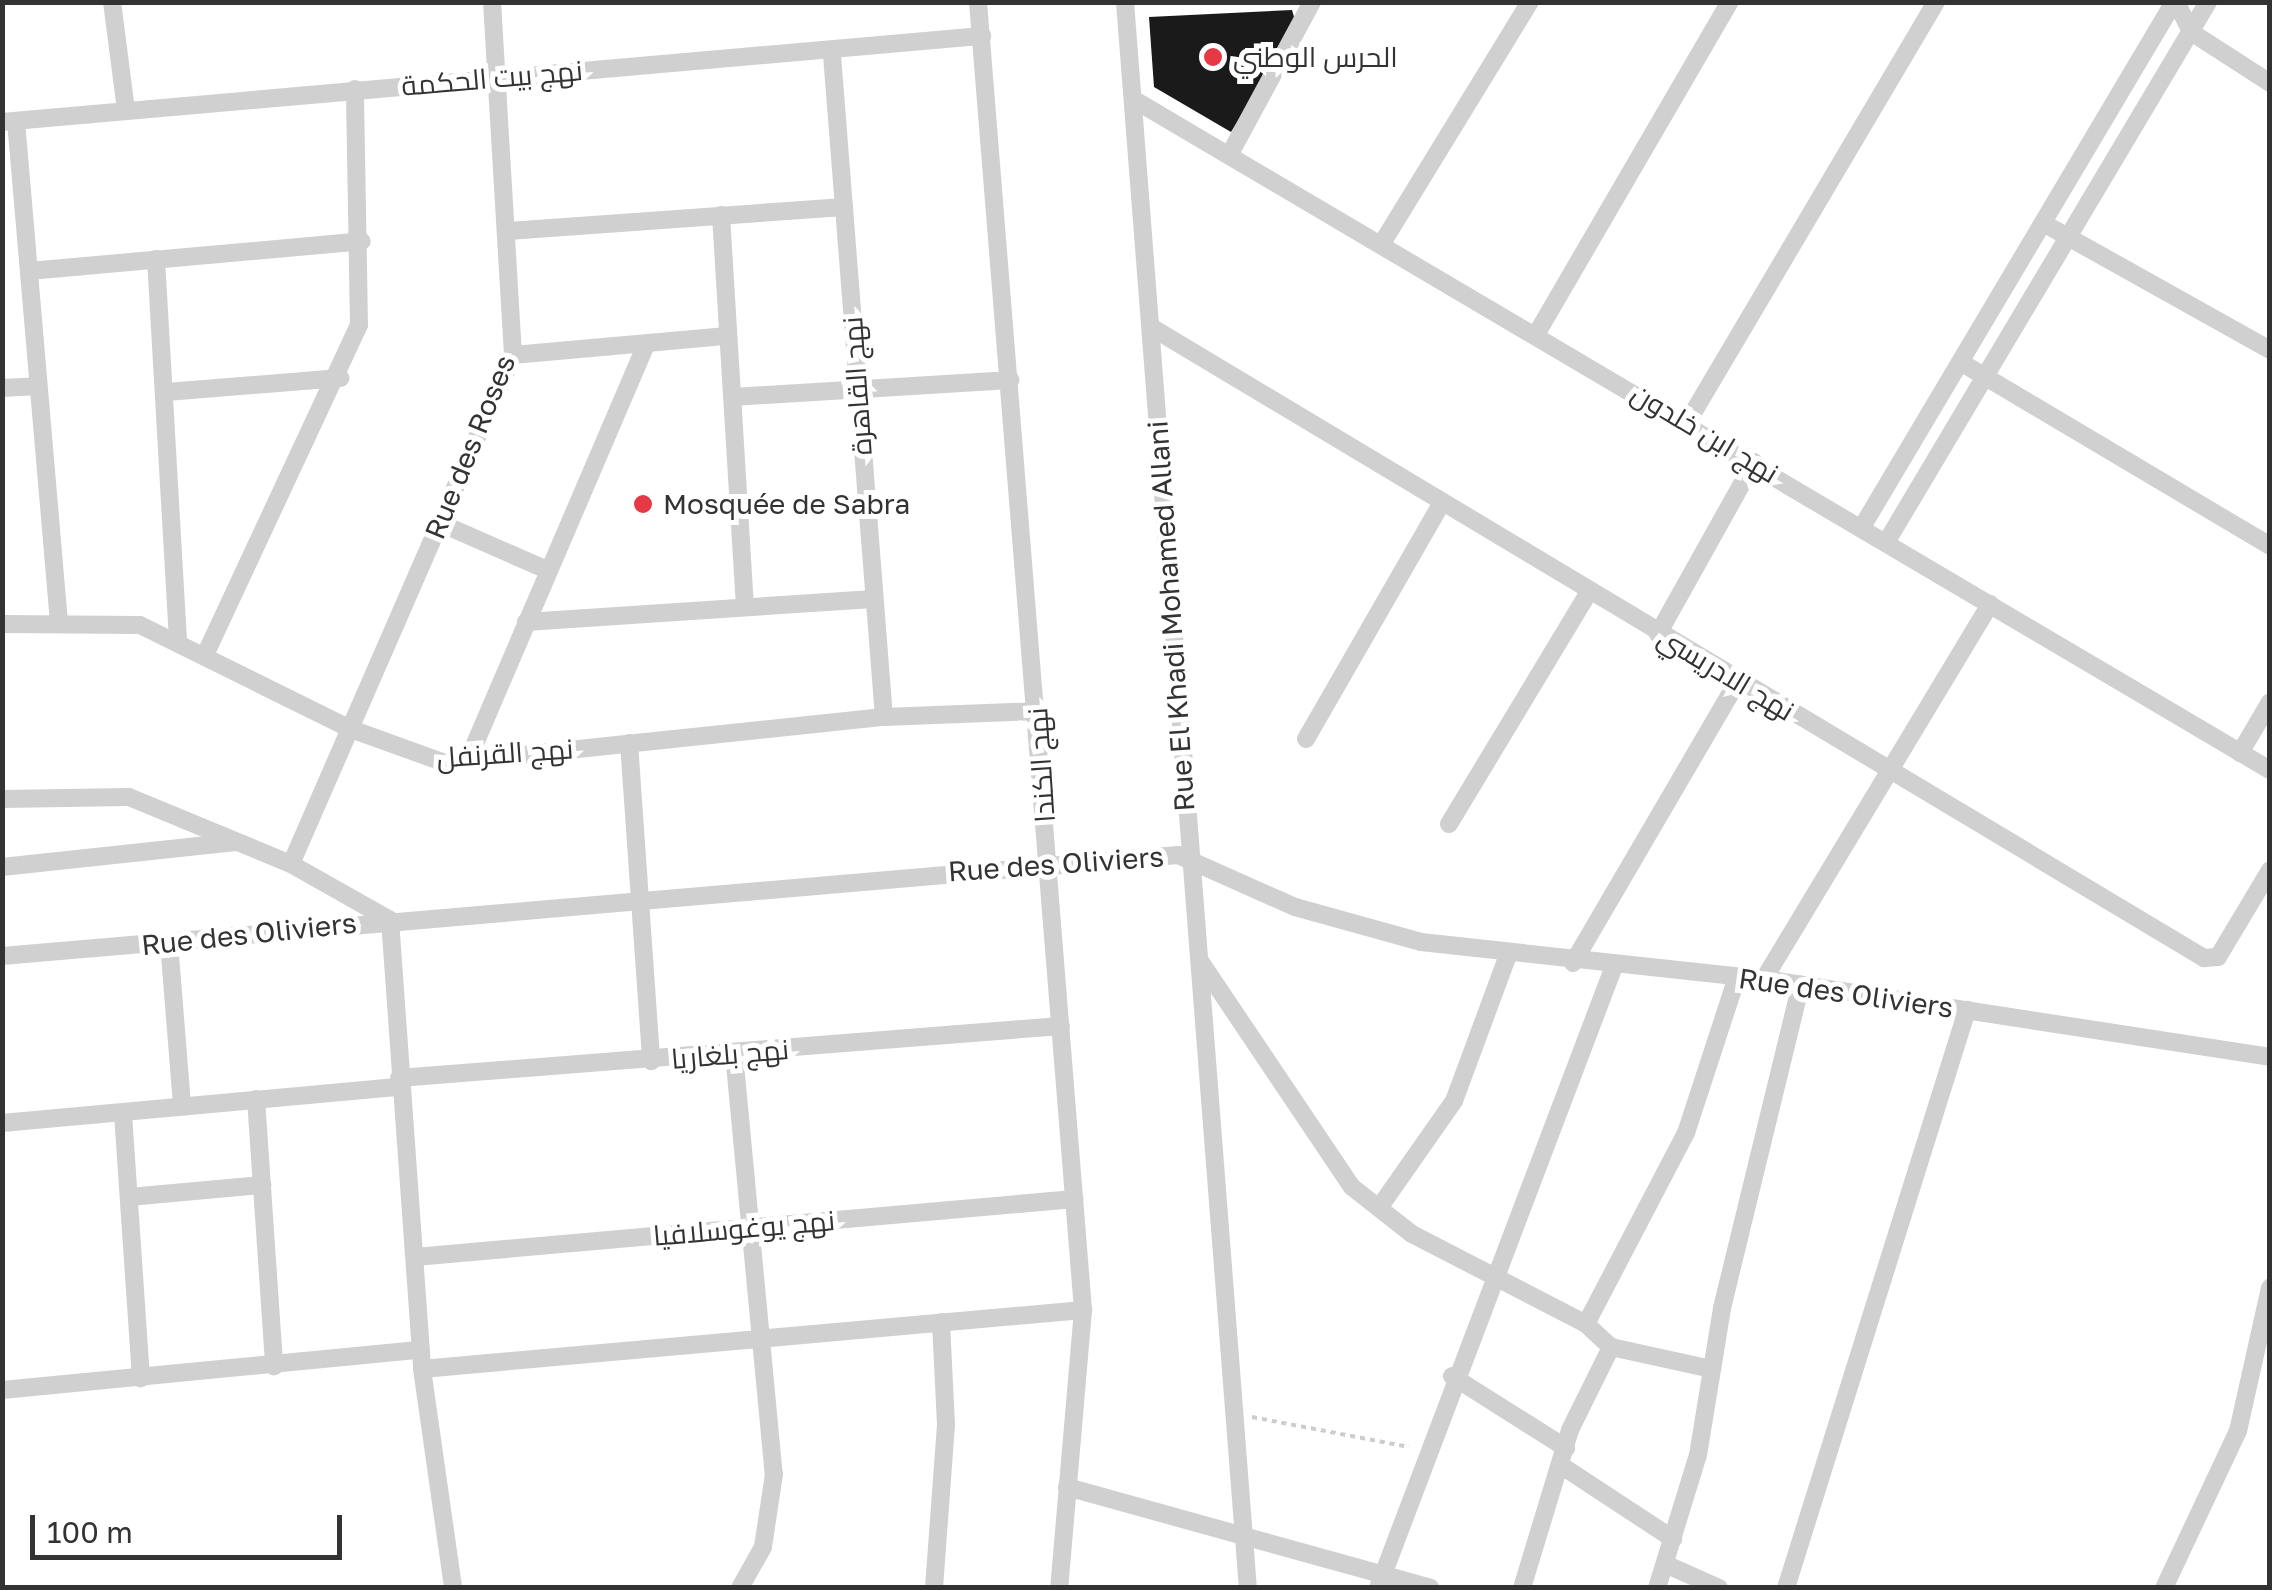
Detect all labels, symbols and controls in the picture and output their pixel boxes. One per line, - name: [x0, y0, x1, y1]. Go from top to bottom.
- place label: الحرس الوطني: [1233, 40, 1398, 74]
- marker: الحرس الوطني: [1202, 46, 1224, 68]
- street label: نهج بيت الحكمة: [400, 53, 584, 103]
- street label: نهج القاهرة: [835, 316, 879, 456]
- street label: Rue des Roses: [418, 350, 522, 544]
- street label: نهج ابن خلدون: [1626, 376, 1784, 490]
- street label: Rue El Khadi Mohamed Allani: [1141, 420, 1201, 812]
- place label: Mosquée de Sabra: [663, 487, 910, 521]
- marker: Mosquée de Sabra: [632, 493, 654, 515]
- street label: نهج الادريسي: [1652, 620, 1800, 728]
- street label: نهج الكندا: [1020, 706, 1062, 824]
- street label: نهج القرنفل: [435, 731, 575, 775]
- street label: Rue des Oliviers: [947, 840, 1165, 888]
- street label: Rue des Oliviers: [140, 906, 358, 962]
- street label: Rue des Oliviers: [1737, 961, 1955, 1025]
- street label: نهج بلغاريا: [670, 1032, 790, 1076]
- street label: نهج يوغوسلافيا: [652, 1203, 836, 1253]
- scale bar: [35, 1495, 348, 1557]
- text: 100 m: [47, 1514, 133, 1550]

